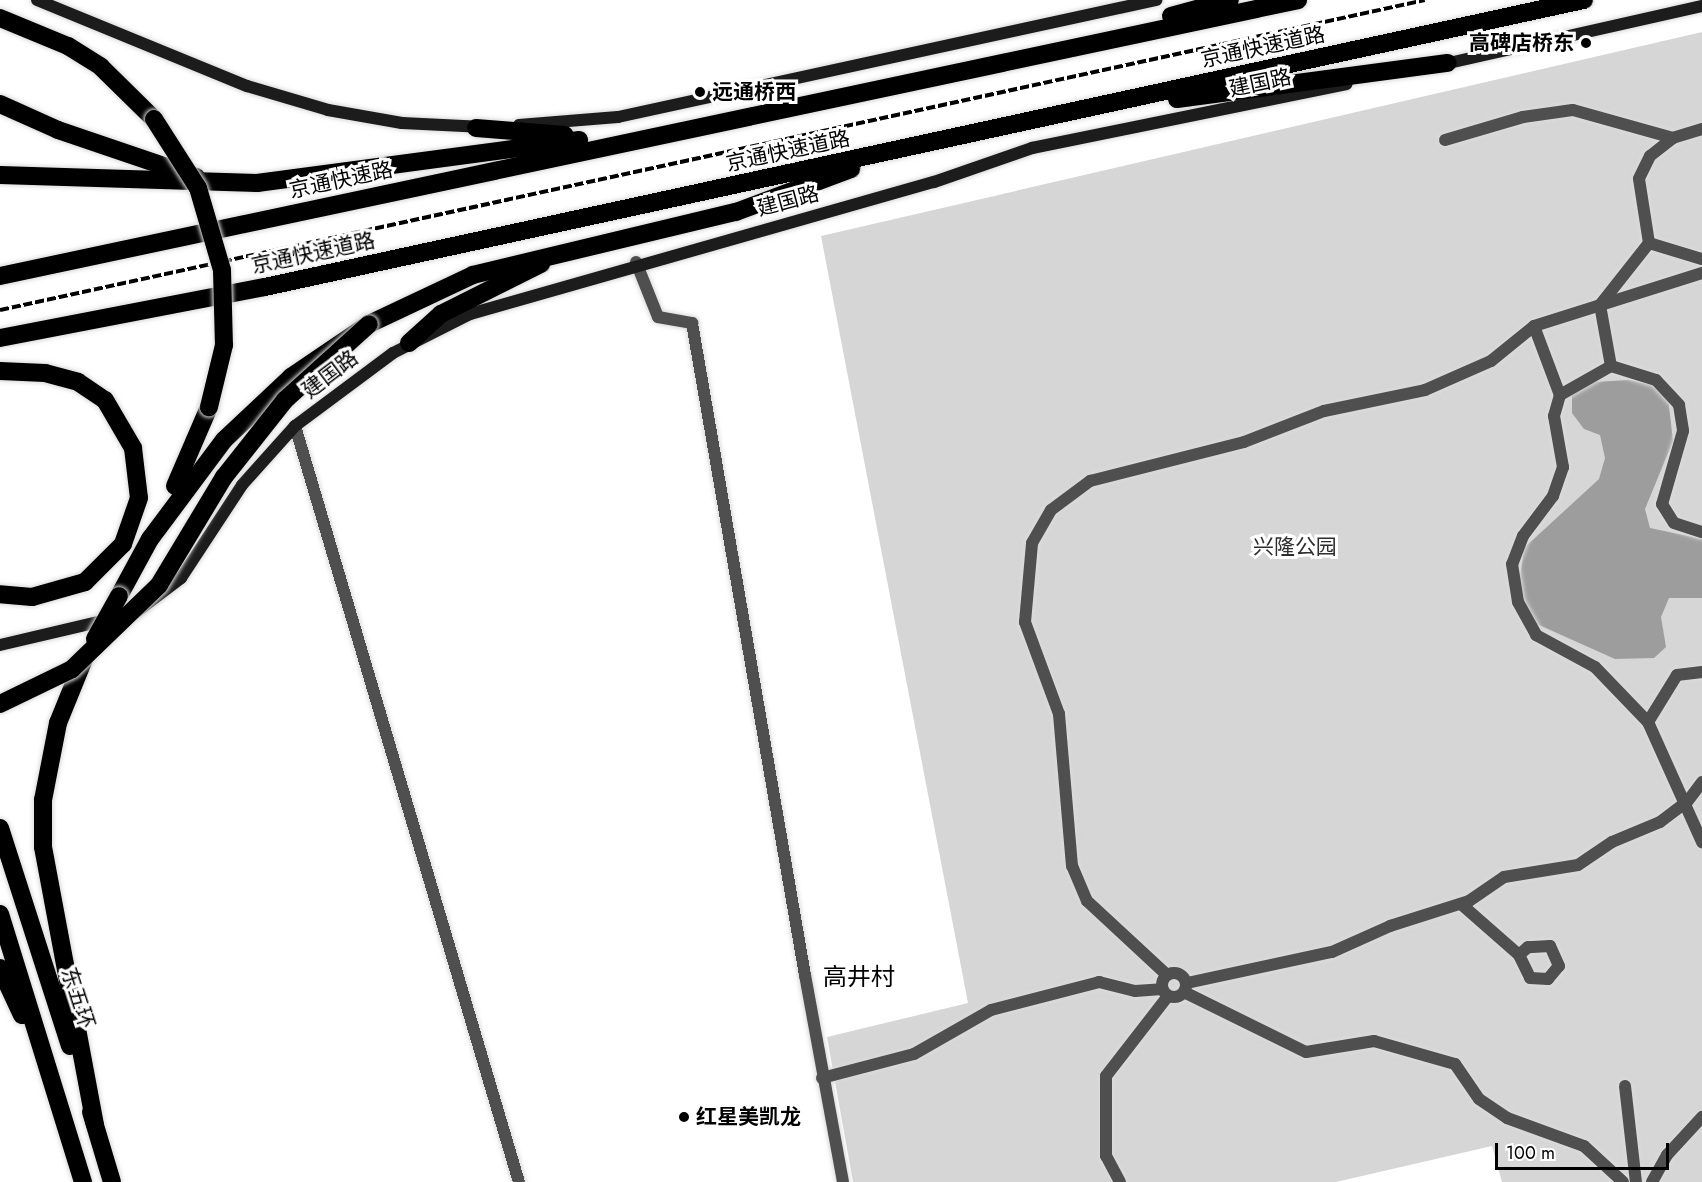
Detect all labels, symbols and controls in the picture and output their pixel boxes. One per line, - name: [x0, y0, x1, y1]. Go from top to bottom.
- street label: 京通快速道路: [1199, 22, 1327, 72]
- place label: 高碑店桥东: [1469, 30, 1574, 56]
- marker: 高碑店桥东: [1579, 36, 1593, 50]
- street label: 建国路: [1227, 64, 1293, 102]
- place label: 远通桥西: [712, 79, 796, 105]
- marker: 远通桥西: [693, 85, 707, 99]
- street label: 京通快速道路: [724, 126, 852, 176]
- street label: 京通快速路: [287, 157, 395, 203]
- street label: 建国路: [754, 181, 822, 221]
- street label: 京通快速道路: [249, 228, 377, 278]
- street label: 建国路: [297, 345, 363, 403]
- park label: 兴隆公园: [1253, 534, 1337, 560]
- district label: 高井村: [823, 963, 895, 991]
- street label: 东五环: [56, 964, 100, 1032]
- place label: 红星美凯龙: [696, 1104, 801, 1130]
- marker: 红星美凯龙: [677, 1110, 691, 1124]
- scale bar: [1498, 1131, 1672, 1169]
- text: 100 m: [1506, 1140, 1555, 1166]

